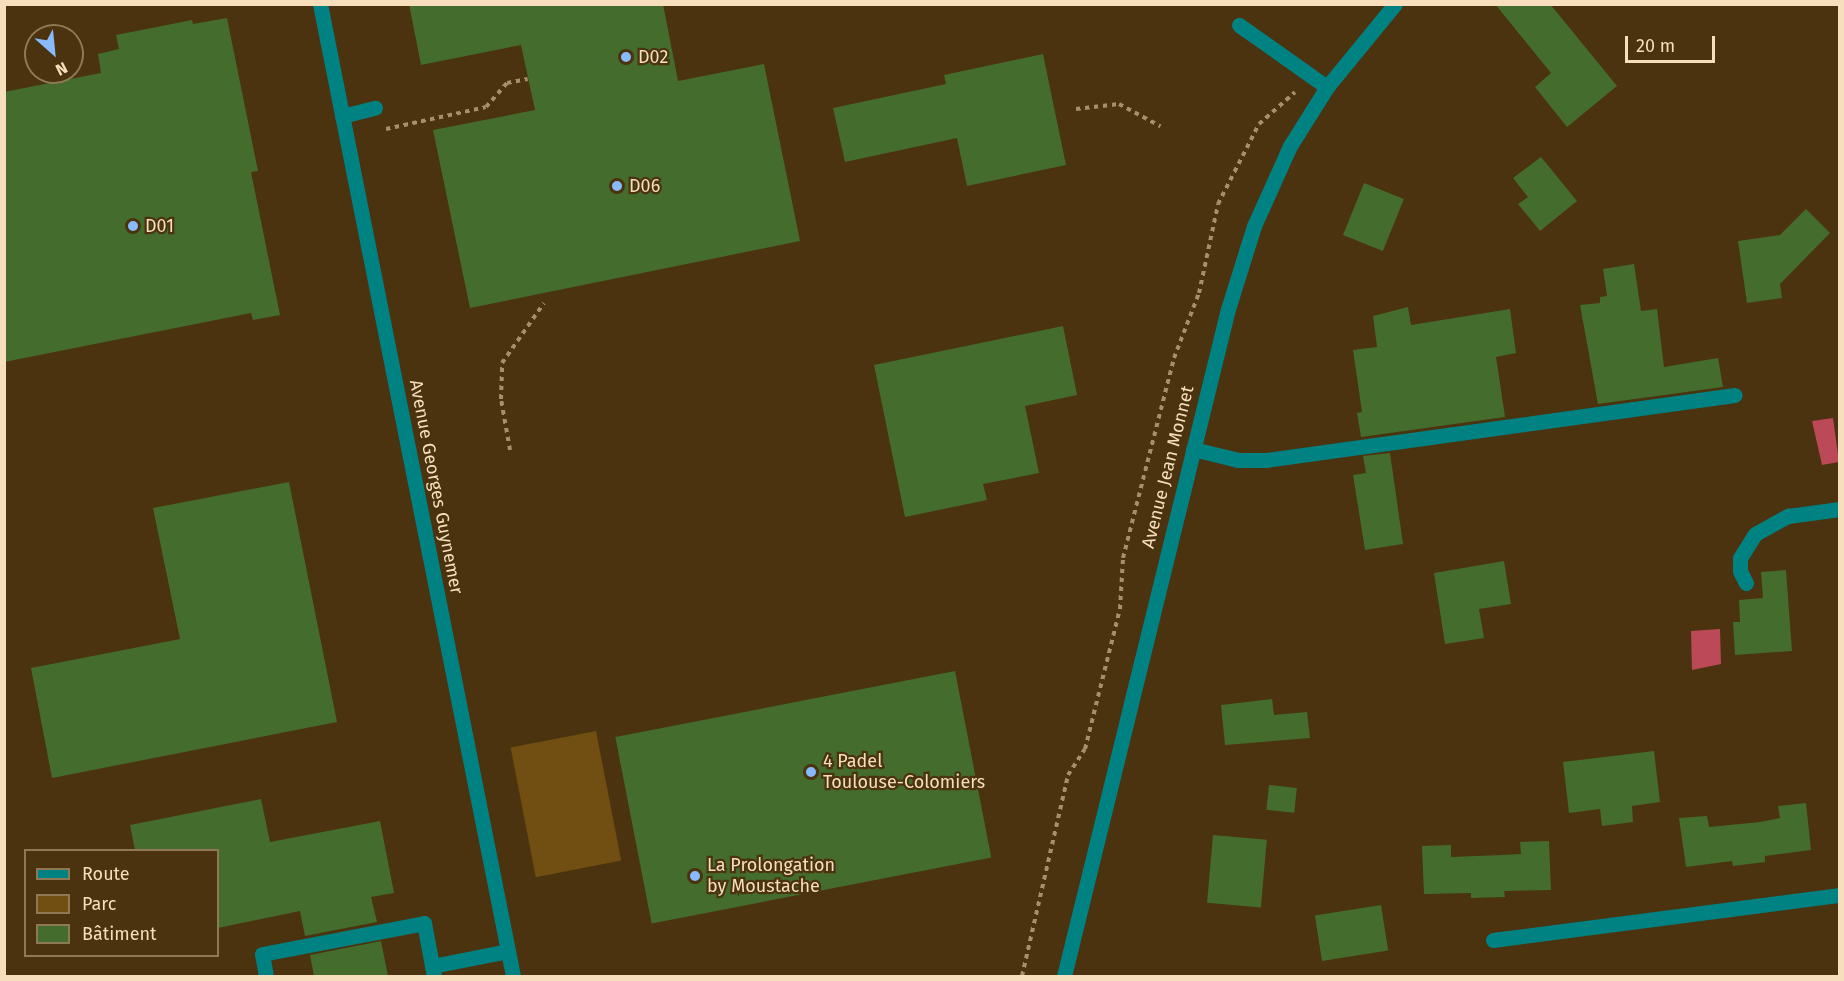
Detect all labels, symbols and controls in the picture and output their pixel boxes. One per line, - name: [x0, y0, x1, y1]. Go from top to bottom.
- north arrow: [24, 24, 84, 84]
- scale bar: [1628, 24, 1718, 62]
- text: 20 m: [1636, 35, 1675, 57]
- place label: D02: [638, 46, 668, 68]
- marker: D02: [619, 50, 633, 64]
- text: N: [52, 58, 71, 80]
- place label: D06: [629, 175, 660, 197]
- marker: D06: [610, 179, 624, 193]
- place label: D01: [145, 215, 174, 237]
- marker: D01: [126, 219, 140, 233]
- street label: Avenue Georges Guynemer: [405, 378, 467, 596]
- street label: Avenue Jean Monnet: [1137, 384, 1199, 550]
- place label: 4 Padel Toulouse-Colomiers: [823, 751, 985, 794]
- marker: 4 Padel Toulouse-Colomiers: [804, 765, 818, 779]
- legend: [24, 849, 219, 957]
- place label: La Prolongation by Moustache: [707, 855, 835, 898]
- text: Route: [82, 863, 130, 885]
- marker: La Prolongation by Moustache: [688, 869, 702, 883]
- text: Parc: [82, 893, 116, 915]
- text: Bâtiment: [82, 923, 157, 945]

